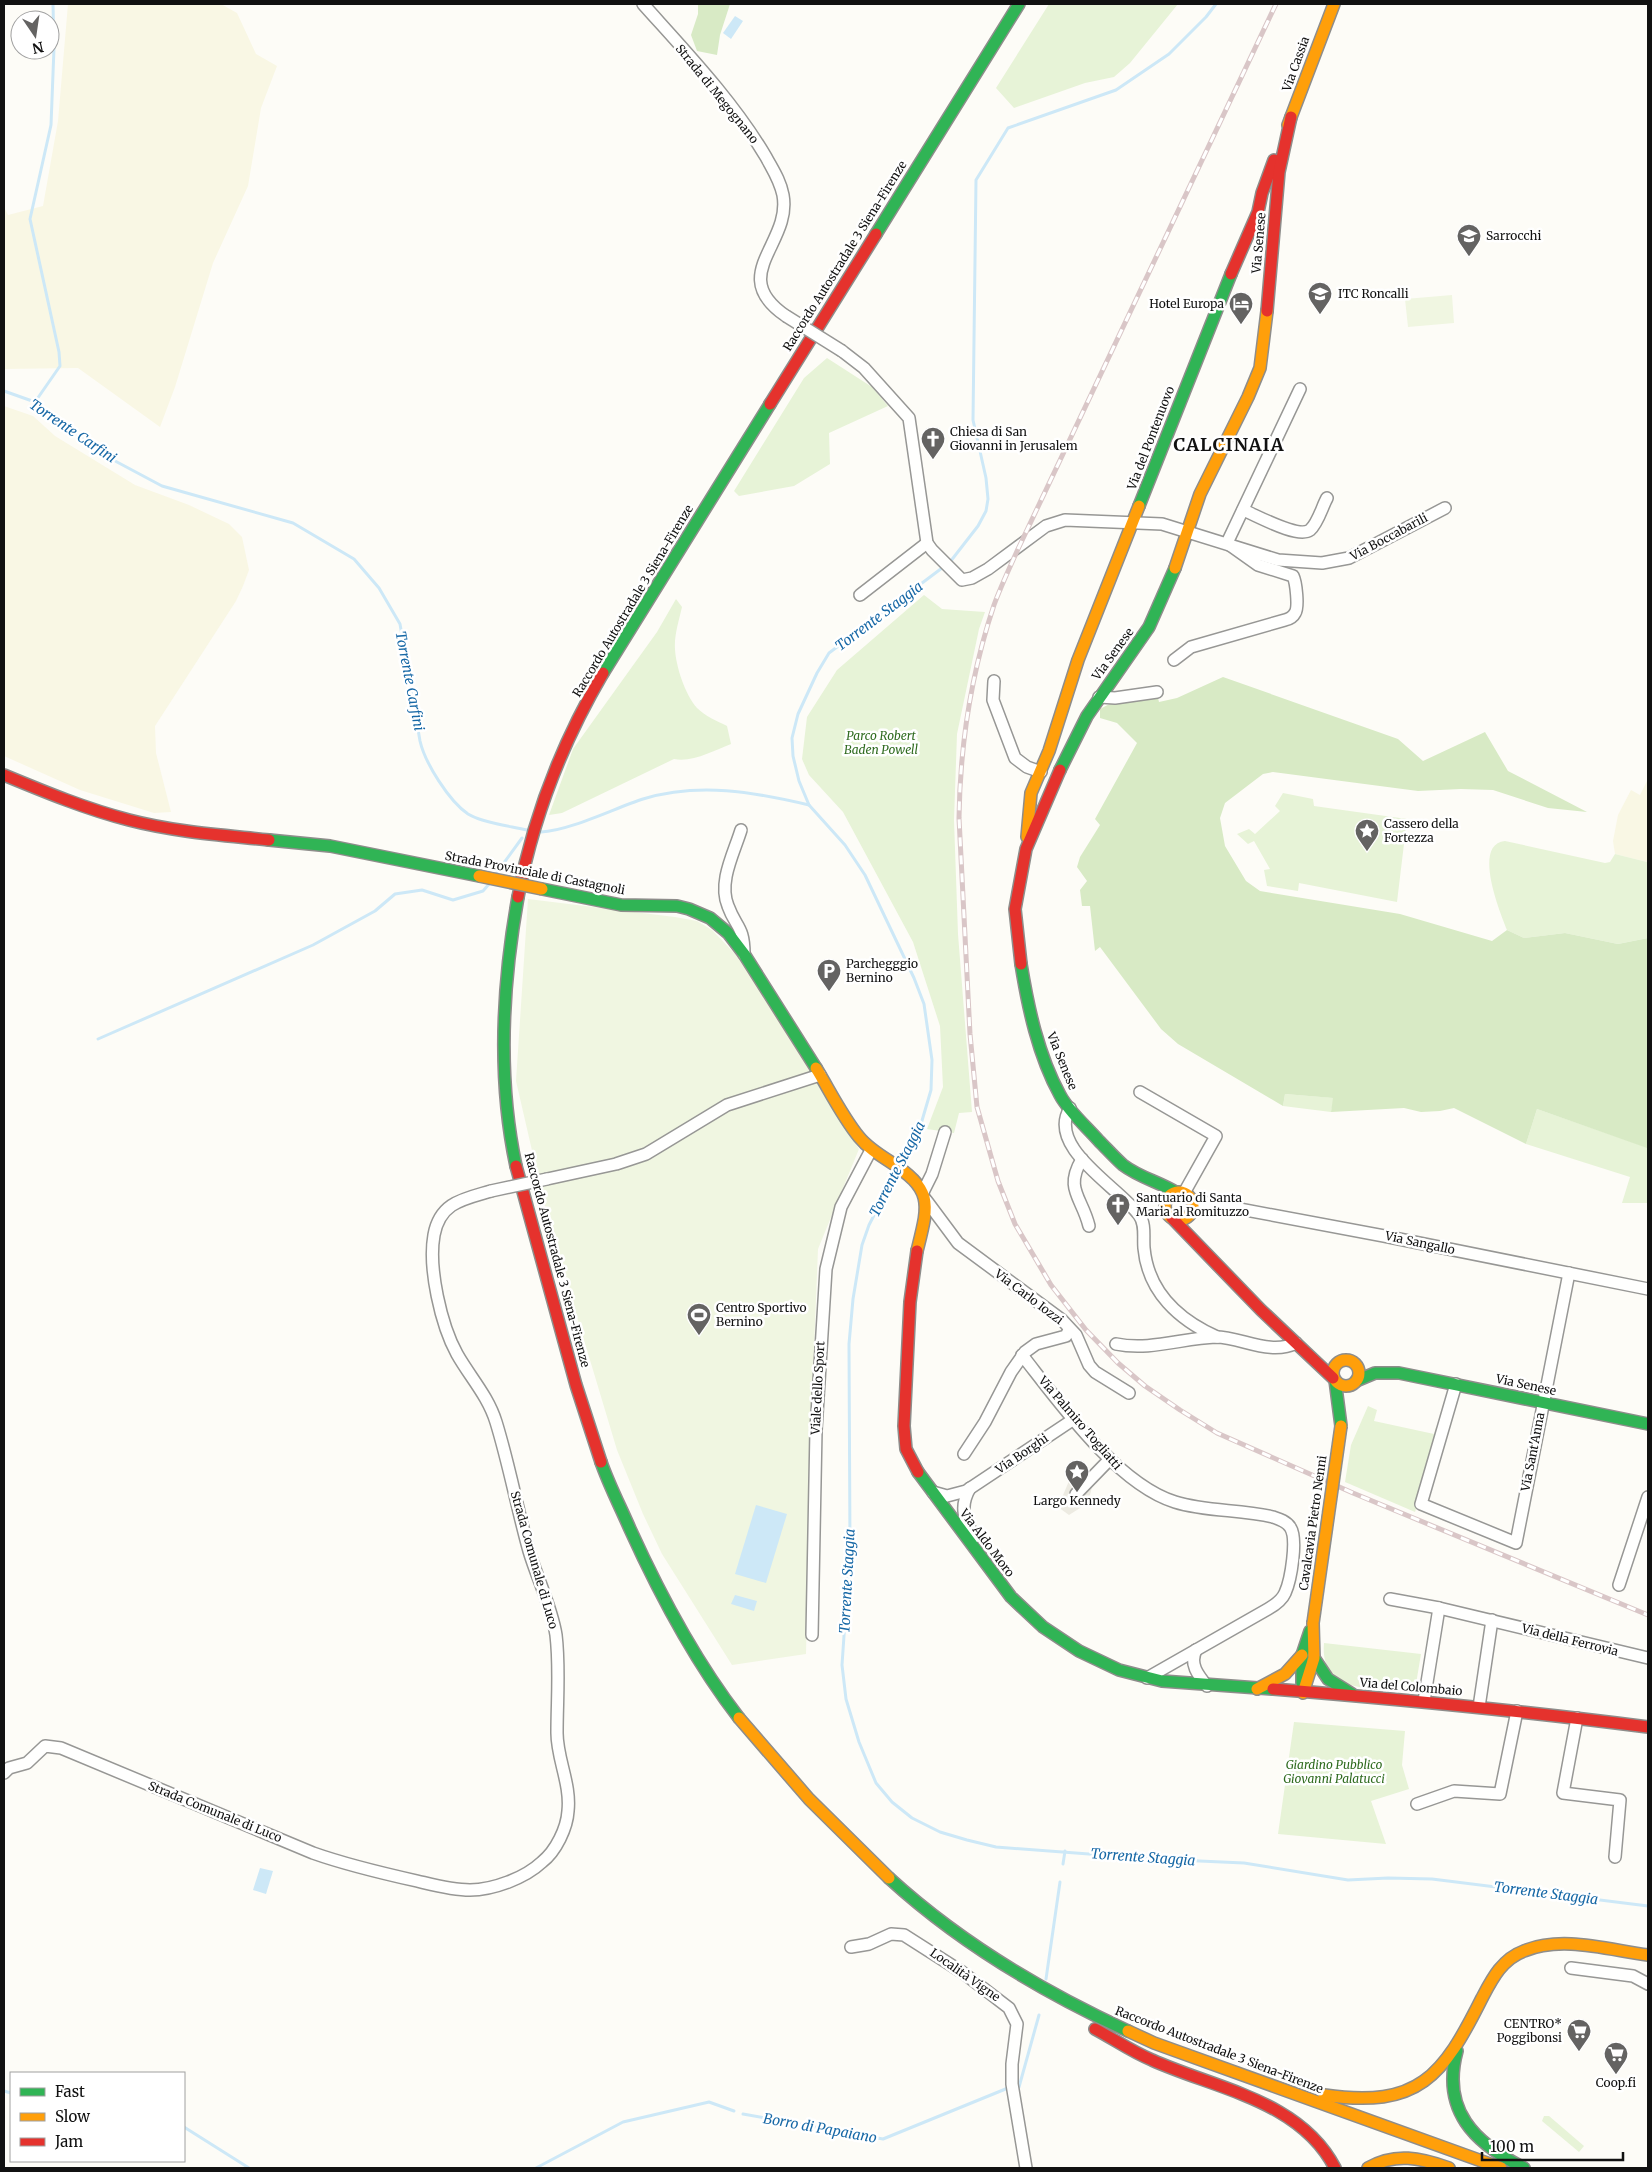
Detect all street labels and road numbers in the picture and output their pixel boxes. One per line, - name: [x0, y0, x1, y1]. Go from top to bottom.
- street label: Via Cassia: [1278, 34, 1313, 94]
- street label: Strada di Megognano: [673, 41, 762, 146]
- street label: Raccordo Autostradale 3 Siena-Firenze: [780, 158, 910, 354]
- street label: Via Senese: [1248, 212, 1269, 275]
- street label: Via del Pontenuovo: [1123, 384, 1177, 493]
- street label: Raccordo Autostradale 3 Siena-Firenze: [569, 502, 696, 700]
- street label: Via Boccabarili: [1347, 510, 1430, 564]
- street label: Via Senese: [1088, 625, 1137, 684]
- street label: Strada Provinciale di Castagnoli: [444, 848, 627, 897]
- street label: Via Senese: [1044, 1029, 1081, 1092]
- street label: Raccordo Autostradale 3 Siena-Firenze: [522, 1151, 593, 1369]
- street label: Via Sangallo: [1383, 1228, 1456, 1257]
- street label: Via Carlo Iozzi: [991, 1265, 1067, 1327]
- street label: Viale dello Sport: [808, 1341, 827, 1436]
- street label: Via Senese: [1494, 1371, 1558, 1398]
- street label: Via Palmiro Togliatti: [1035, 1372, 1125, 1473]
- street label: Via Sant'Anna: [1517, 1411, 1548, 1494]
- street label: Via Borghi: [992, 1430, 1051, 1477]
- street label: Cavalcavia Pietro Nenni: [1296, 1454, 1329, 1591]
- street label: Strada Comunale di Luco: [508, 1489, 561, 1631]
- street label: Via Aldo Moro: [956, 1505, 1018, 1580]
- street label: Via della Ferrovia: [1519, 1620, 1621, 1659]
- street label: Via del Colombaio: [1358, 1674, 1463, 1698]
- street label: Strada Comunale di Luco: [146, 1778, 284, 1845]
- street label: Località Vigne: [927, 1945, 1003, 2004]
- street label: Raccordo Autostradale 3 Siena-Firenze: [1113, 2003, 1325, 2096]

